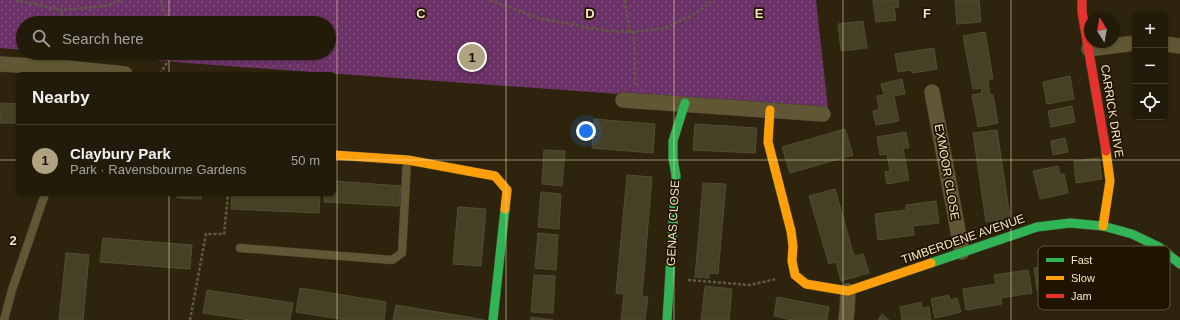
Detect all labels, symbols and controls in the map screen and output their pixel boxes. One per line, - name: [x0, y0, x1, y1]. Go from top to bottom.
- text: C: [416, 6, 426, 21]
- text: D: [585, 6, 595, 21]
- text: E: [755, 6, 764, 21]
- text: F: [923, 6, 931, 21]
- north arrow: [1084, 12, 1120, 48]
- map controls: [1132, 12, 1168, 120]
- button: +: [1132, 12, 1168, 48]
- search box: [16, 16, 336, 60]
- icon: search: [30, 27, 52, 49]
- text: Search here: [62, 30, 144, 47]
- pin: 1: [459, 42, 485, 72]
- button: −: [1132, 48, 1168, 84]
- street label: CARRICK DRIVE: [1098, 63, 1126, 159]
- button: locate: [1132, 84, 1168, 120]
- text: Nearby: [32, 88, 90, 107]
- your location: [576, 121, 596, 141]
- street label: EXMOOR CLOSE: [932, 123, 962, 221]
- text: Claybury Park: [70, 145, 171, 162]
- text: 1: [41, 153, 49, 168]
- text: 50 m: [291, 153, 320, 168]
- text: Park · Ravensbourne Gardens: [70, 162, 246, 177]
- street label: GENAS CLOSE: [664, 180, 682, 266]
- street label: TIMBERDENE AVENUE: [899, 211, 1027, 267]
- text: 2: [9, 233, 17, 248]
- legend: [1038, 246, 1170, 310]
- text: Fast: [1071, 254, 1092, 266]
- text: Slow: [1071, 272, 1095, 284]
- text: Jam: [1071, 290, 1092, 302]

